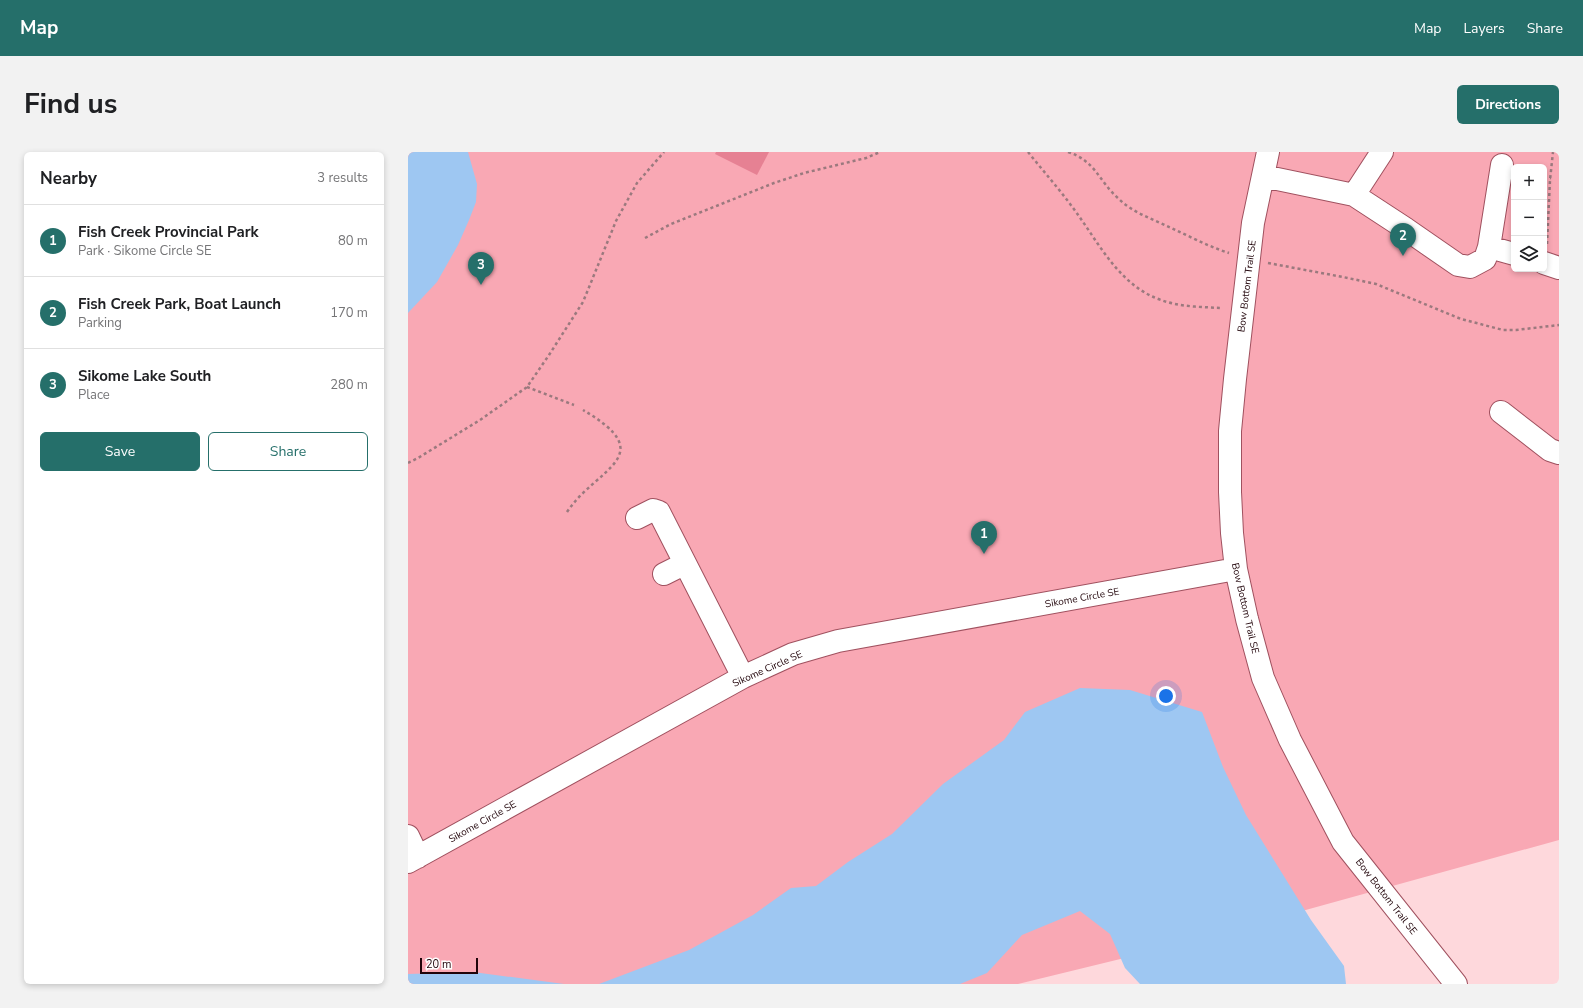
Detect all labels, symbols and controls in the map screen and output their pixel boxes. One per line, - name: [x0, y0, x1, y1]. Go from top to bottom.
- text: Map: [20, 15, 58, 41]
- text: Map: [1414, 19, 1441, 38]
- text: Layers: [1463, 19, 1505, 38]
- text: Share: [1527, 19, 1563, 38]
- text: Find us: [24, 85, 118, 123]
- button: Directions: [1457, 85, 1559, 124]
- map controls: [1511, 164, 1547, 272]
- button: +: [1511, 164, 1547, 200]
- text: Nearby: [40, 167, 97, 190]
- text: 3 results: [317, 169, 368, 187]
- button: −: [1511, 200, 1547, 236]
- text: Fish Creek Provincial Park: [78, 222, 259, 242]
- pin: 2: [1390, 223, 1416, 256]
- text: 1: [49, 232, 57, 250]
- text: 80 m: [338, 232, 368, 250]
- button: layers: [1511, 236, 1547, 272]
- street label: Bow Bottom Trail SE: [1234, 239, 1260, 333]
- text: Park · Sikome Circle SE: [78, 242, 212, 260]
- pin: 3: [468, 252, 494, 285]
- text: Fish Creek Park, Boat Launch: [78, 294, 281, 314]
- text: 2: [49, 304, 57, 322]
- text: 170 m: [330, 304, 368, 322]
- text: Parking: [78, 314, 122, 332]
- text: Sikome Lake South: [78, 366, 211, 386]
- text: 3: [49, 376, 57, 394]
- text: 280 m: [330, 376, 368, 394]
- text: Place: [78, 386, 110, 404]
- button: Save: [40, 432, 200, 471]
- button: Share: [208, 432, 368, 471]
- pin: 1: [971, 521, 997, 554]
- street label: Bow Bottom Trail SE: [1228, 561, 1262, 655]
- street label: Sikome Circle SE: [1044, 585, 1121, 611]
- street label: Sikome Circle SE: [730, 647, 805, 691]
- your location: [1156, 686, 1176, 706]
- street label: Sikome Circle SE: [446, 797, 519, 846]
- street label: Bow Bottom Trail SE: [1352, 856, 1420, 938]
- scale bar: [420, 956, 478, 975]
- text: 20 m: [426, 957, 451, 972]

